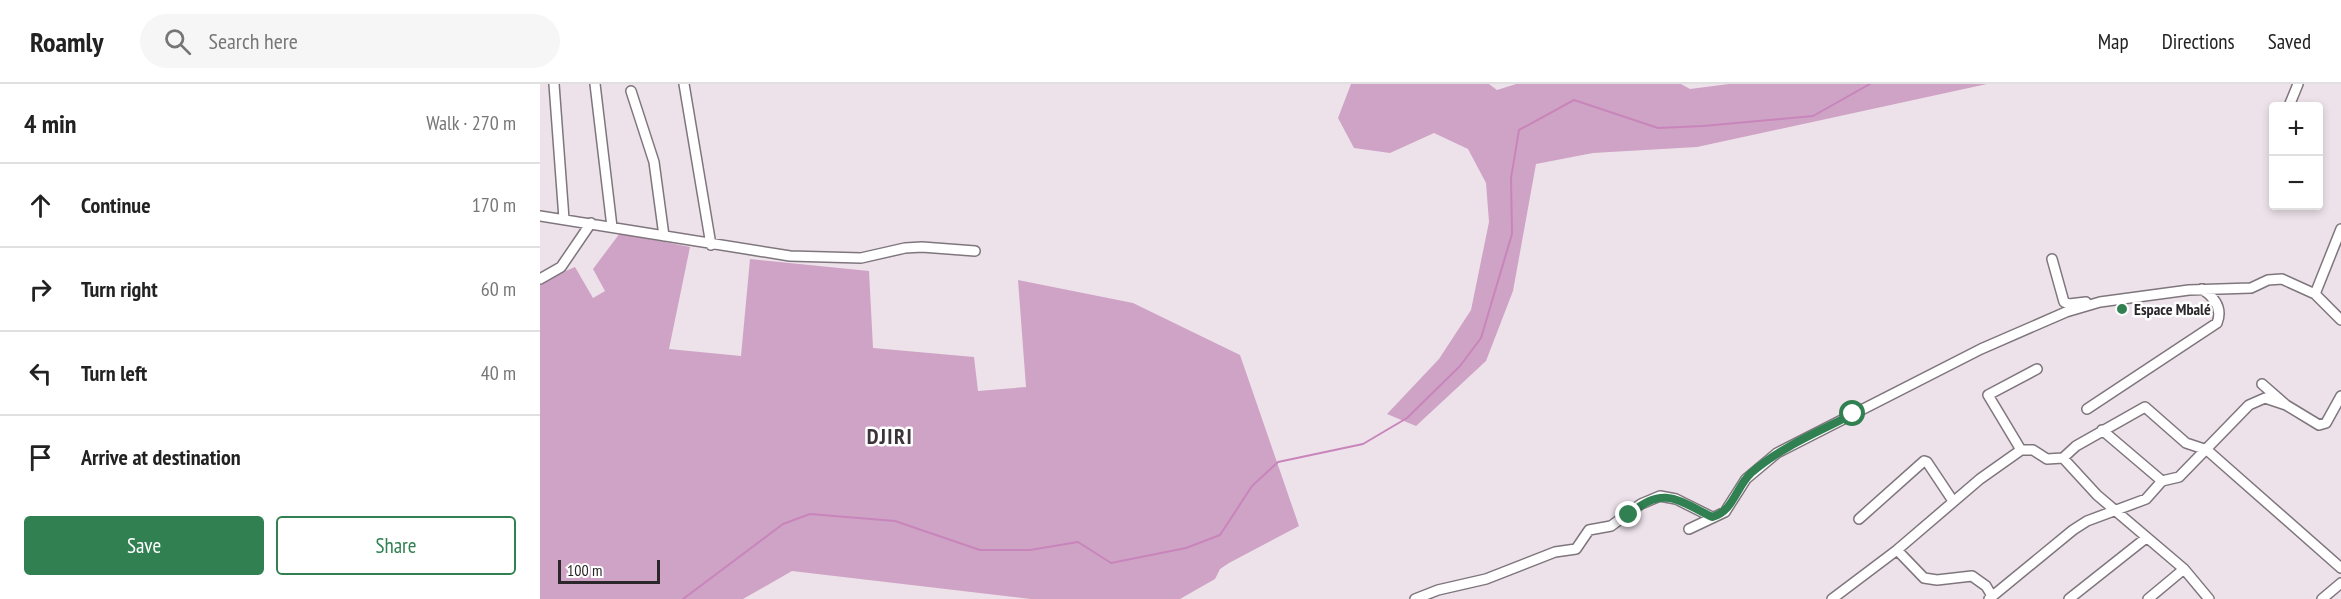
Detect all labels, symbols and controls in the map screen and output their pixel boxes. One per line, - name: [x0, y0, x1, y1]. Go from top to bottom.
- search box: [140, 14, 560, 68]
- text: Roamly: [30, 23, 104, 60]
- icon: search: [161, 25, 194, 58]
- text: Search here: [209, 27, 298, 55]
- text: Map: [2098, 28, 2129, 55]
- text: Directions: [2162, 28, 2235, 55]
- text: Saved: [2268, 28, 2311, 55]
- map controls: [2269, 102, 2323, 210]
- button: +: [2269, 102, 2323, 156]
- text: 4 min: [24, 107, 77, 140]
- text: Walk · 270 m: [426, 110, 516, 136]
- button: −: [2269, 156, 2323, 210]
- icon: ahead: [24, 189, 57, 222]
- text: Continue: [81, 191, 151, 219]
- text: 170 m: [472, 192, 516, 218]
- icon: right: [24, 273, 57, 306]
- text: Turn right: [81, 275, 158, 303]
- text: 60 m: [481, 276, 516, 302]
- place label: Espace Mbalé: [2134, 299, 2211, 319]
- marker: Espace Mbalé: [2115, 302, 2129, 316]
- icon: left: [24, 357, 57, 390]
- text: Turn left: [81, 359, 147, 387]
- text: 40 m: [481, 360, 516, 386]
- route start: [1839, 400, 1865, 426]
- district label: DJIRI: [867, 422, 913, 450]
- icon: arrive: [24, 441, 57, 474]
- text: Arrive at destination: [81, 443, 241, 471]
- route end: [1615, 501, 1641, 527]
- button: Save: [24, 516, 264, 575]
- button: Share: [276, 516, 516, 575]
- scale bar: [558, 557, 660, 584]
- text: 100 m: [567, 560, 602, 580]

